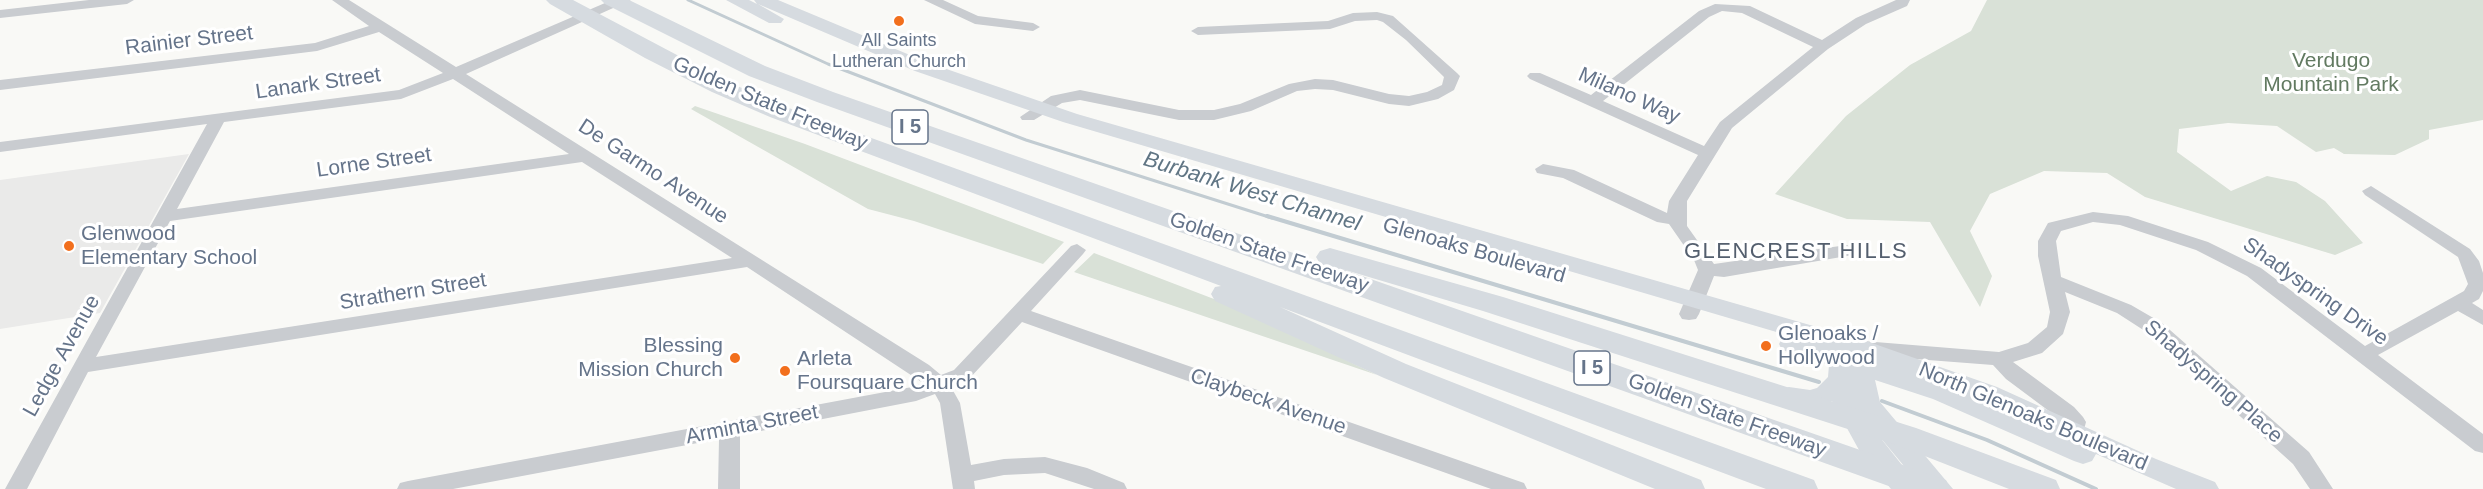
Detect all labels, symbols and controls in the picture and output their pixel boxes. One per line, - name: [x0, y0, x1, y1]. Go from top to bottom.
- marker: All Saints Lutheran Church: [892, 14, 906, 28]
- street label: Rainier Street: [124, 21, 254, 61]
- place label: All Saints Lutheran Church: [832, 30, 966, 72]
- park label: Verdugo Mountain Park: [2263, 48, 2399, 98]
- street label: Golden State Freeway: [669, 52, 871, 156]
- street label: Milano Way: [1574, 62, 1684, 130]
- street label: Lanark Street: [254, 63, 382, 105]
- road number: I 5: [892, 110, 928, 144]
- street label: De Garmo Avenue: [573, 114, 733, 230]
- street label: Lorne Street: [315, 142, 433, 184]
- water label: Burbank West Channel: [1140, 146, 1364, 238]
- street label: Golden State Freeway: [1166, 207, 1372, 299]
- street label: Glenoaks Boulevard: [1380, 213, 1568, 289]
- place label: Glenwood Elementary School: [81, 221, 257, 271]
- street label: Shadyspring Drive: [2237, 232, 2393, 352]
- marker: Glenwood Elementary School: [62, 239, 76, 253]
- district label: GLENCREST HILLS: [1684, 239, 1908, 265]
- street label: Strathern Street: [338, 268, 488, 316]
- street label: Ledge Avenue: [18, 291, 106, 421]
- street label: Shadyspring Place: [2139, 315, 2287, 449]
- place label: Glenoaks / Hollywood: [1778, 321, 1878, 371]
- place label: Blessing Mission Church: [578, 333, 723, 383]
- marker: Glenoaks / Hollywood: [1759, 339, 1773, 353]
- place label: Arleta Foursquare Church: [797, 346, 978, 396]
- marker: Blessing Mission Church: [728, 351, 742, 365]
- road number: I 5: [1574, 351, 1610, 385]
- street label: North Glenoaks Boulevard: [1915, 357, 2151, 477]
- marker: Arleta Foursquare Church: [778, 364, 792, 378]
- street label: Claybeck Avenue: [1187, 364, 1349, 440]
- street label: Golden State Freeway: [1625, 368, 1829, 464]
- street label: Arminta Street: [684, 400, 820, 450]

